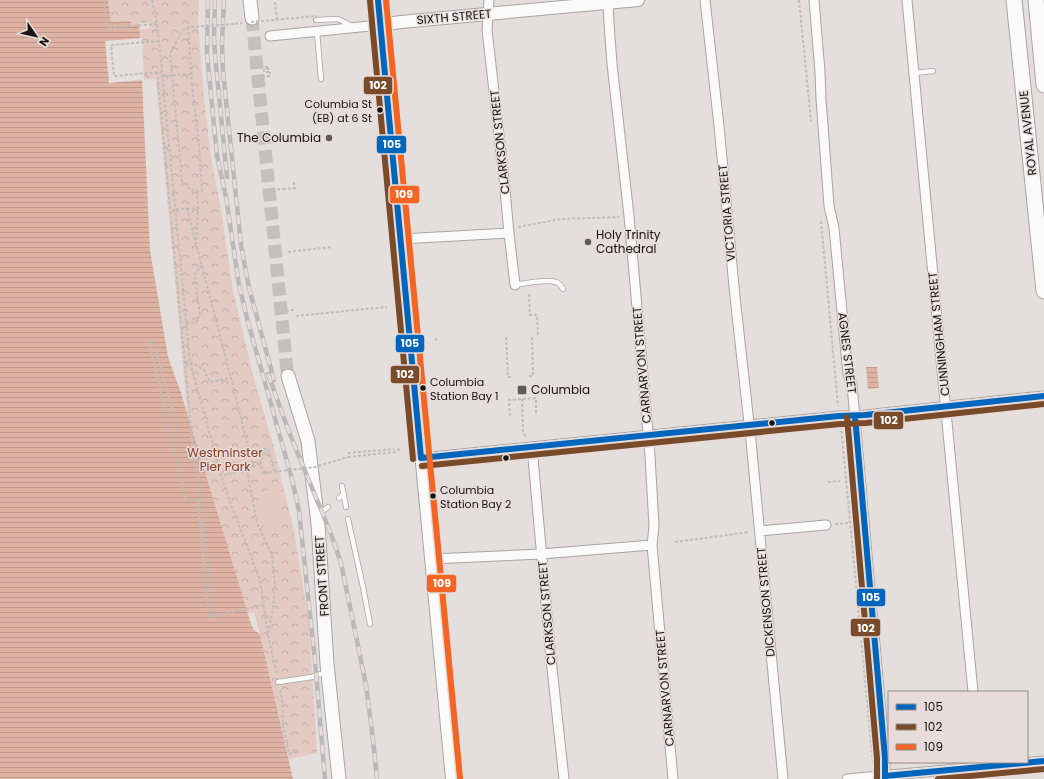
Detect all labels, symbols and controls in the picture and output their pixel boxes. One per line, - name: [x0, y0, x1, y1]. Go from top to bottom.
- street label: SIXTH STREET: [416, 5, 493, 28]
- north arrow: [16, 16, 56, 56]
- text: N: [35, 34, 53, 49]
- line badge: 102: [363, 76, 393, 95]
- text: 102: [369, 77, 387, 93]
- street label: CLARKSON STREET: [486, 89, 513, 195]
- street label: ROYAL AVENUE: [1015, 90, 1040, 176]
- place label: Columbia St (EB) at 6 St: [304, 96, 372, 126]
- marker: Columbia St (EB) at 6 St: [375, 105, 385, 115]
- place label: The Columbia: [237, 129, 321, 146]
- marker: The Columbia: [324, 133, 334, 143]
- line badge: 105: [376, 135, 407, 154]
- text: 105: [383, 136, 401, 152]
- street label: VICTORIA STREET: [714, 163, 739, 262]
- line badge: 109: [389, 185, 420, 204]
- text: 109: [395, 186, 413, 202]
- place label: Holy Trinity Cathedral: [596, 226, 661, 257]
- marker: Holy Trinity Cathedral: [583, 237, 593, 247]
- street label: CUNNINGHAM STREET: [923, 271, 953, 397]
- street label: CARNARVON STREET: [628, 305, 655, 424]
- street label: AGNES STREET: [834, 311, 861, 395]
- line badge: 105: [395, 334, 425, 353]
- text: 105: [401, 335, 419, 351]
- line badge: 102: [390, 365, 420, 384]
- text: 102: [396, 366, 414, 382]
- place label: Columbia Station Bay 1: [430, 374, 498, 404]
- place label: Columbia: [531, 381, 590, 398]
- marker: Columbia Station Bay 1: [418, 383, 428, 393]
- marker: Columbia: [516, 384, 528, 396]
- line badge: 102: [873, 411, 904, 430]
- text: 102: [880, 412, 898, 428]
- unlabelled marker: [767, 418, 777, 428]
- park label: Westminster Pier Park: [187, 444, 263, 475]
- unlabelled marker: [501, 453, 511, 463]
- place label: Columbia Station Bay 2: [440, 482, 511, 512]
- marker: Columbia Station Bay 2: [428, 491, 438, 501]
- street label: FRONT STREET: [310, 535, 333, 617]
- street label: DICKENSON STREET: [752, 546, 779, 658]
- street label: CLARKSON STREET: [533, 560, 560, 666]
- line badge: 109: [426, 574, 457, 593]
- text: 109: [433, 575, 451, 591]
- line badge: 105: [856, 588, 886, 607]
- text: 105: [862, 589, 880, 605]
- line badge: 102: [850, 618, 881, 637]
- text: 102: [857, 620, 875, 636]
- street label: CARNARVON STREET: [651, 628, 678, 747]
- legend: [888, 691, 1028, 763]
- text: 105: [924, 698, 943, 715]
- text: 102: [924, 718, 942, 735]
- text: 109: [924, 738, 943, 755]

